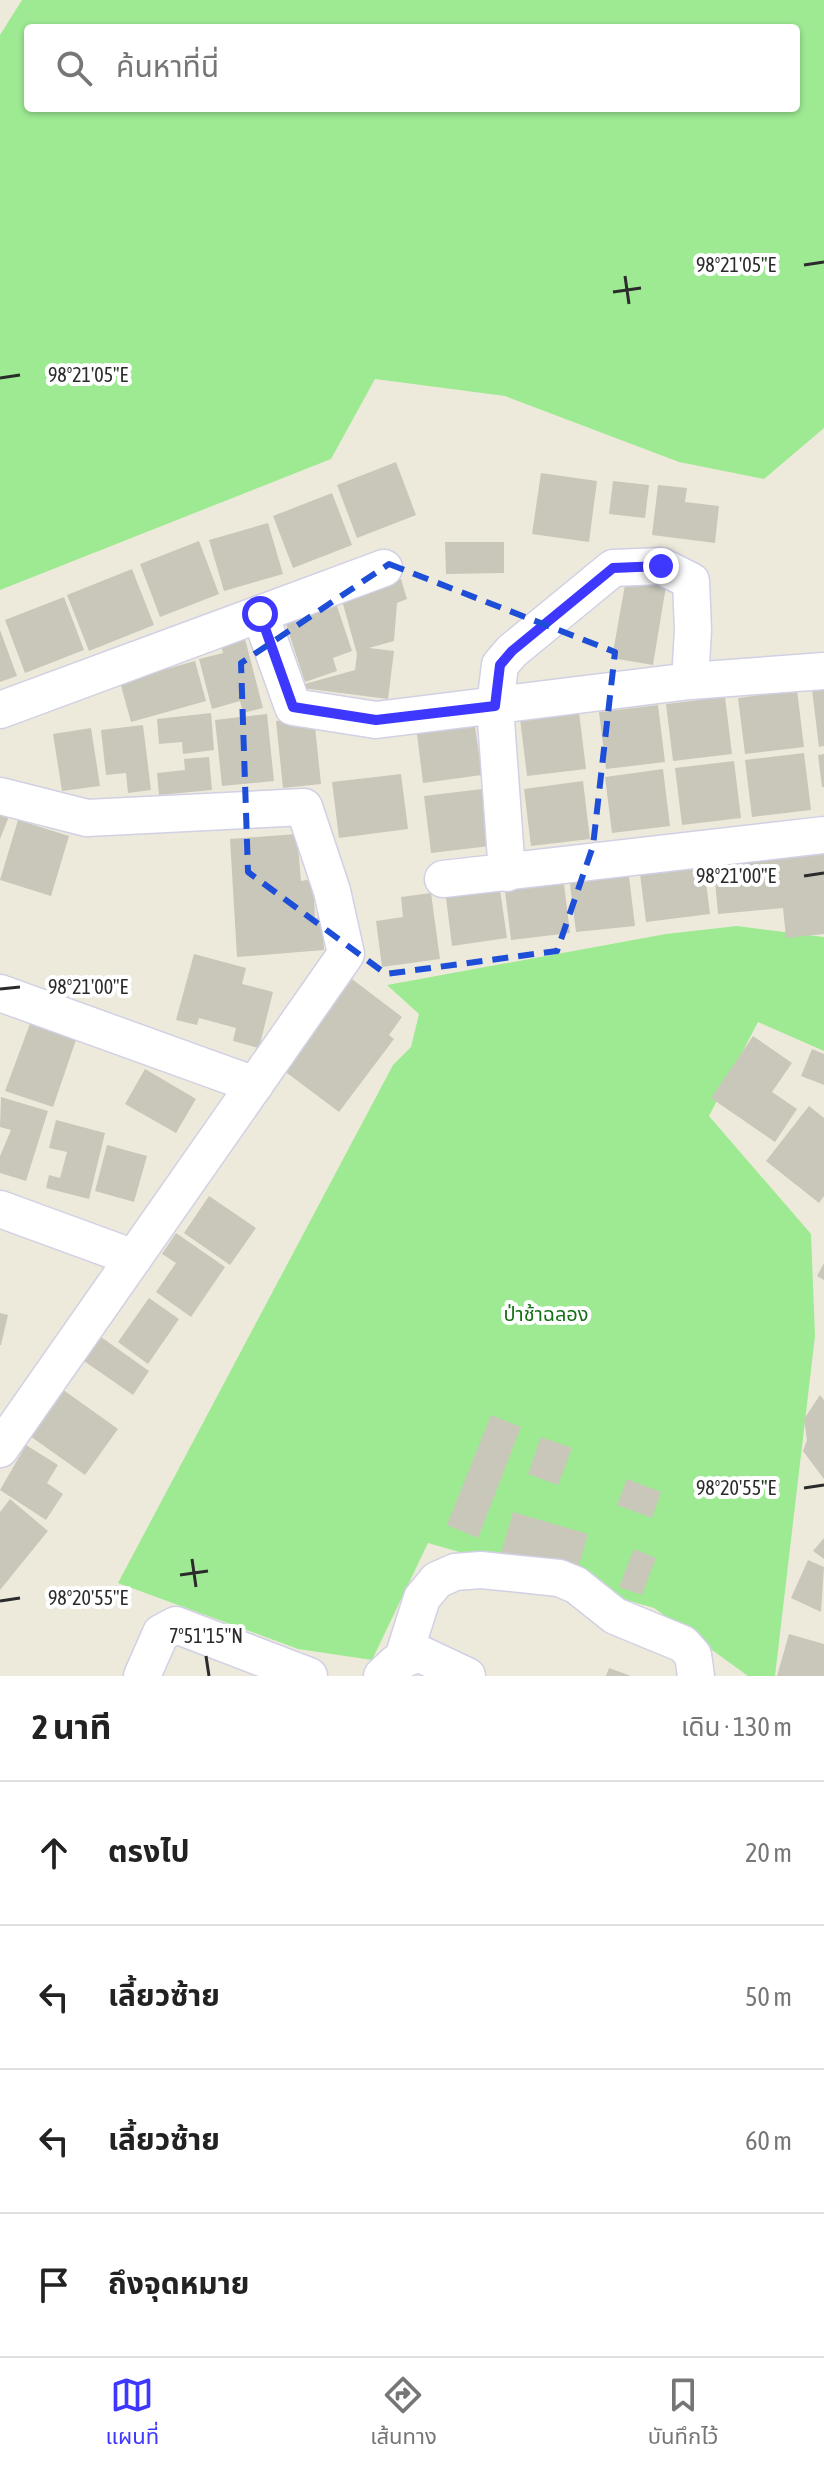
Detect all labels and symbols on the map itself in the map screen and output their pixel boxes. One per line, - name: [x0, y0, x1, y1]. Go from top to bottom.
- text: 98°21'05"E: [696, 253, 777, 276]
- text: 98°21'05"E: [48, 363, 129, 386]
- route end: [643, 548, 679, 584]
- route start: [242, 596, 278, 632]
- text: 98°21'00"E: [696, 864, 777, 887]
- text: 98°21'00"E: [48, 975, 129, 998]
- park label: ป่าช้าฉลอง: [503, 1302, 589, 1325]
- text: 98°20'55"E: [696, 1476, 777, 1499]
- text: 98°20'55"E: [48, 1586, 129, 1609]
- text: 7°51'15"N: [169, 1624, 243, 1647]

